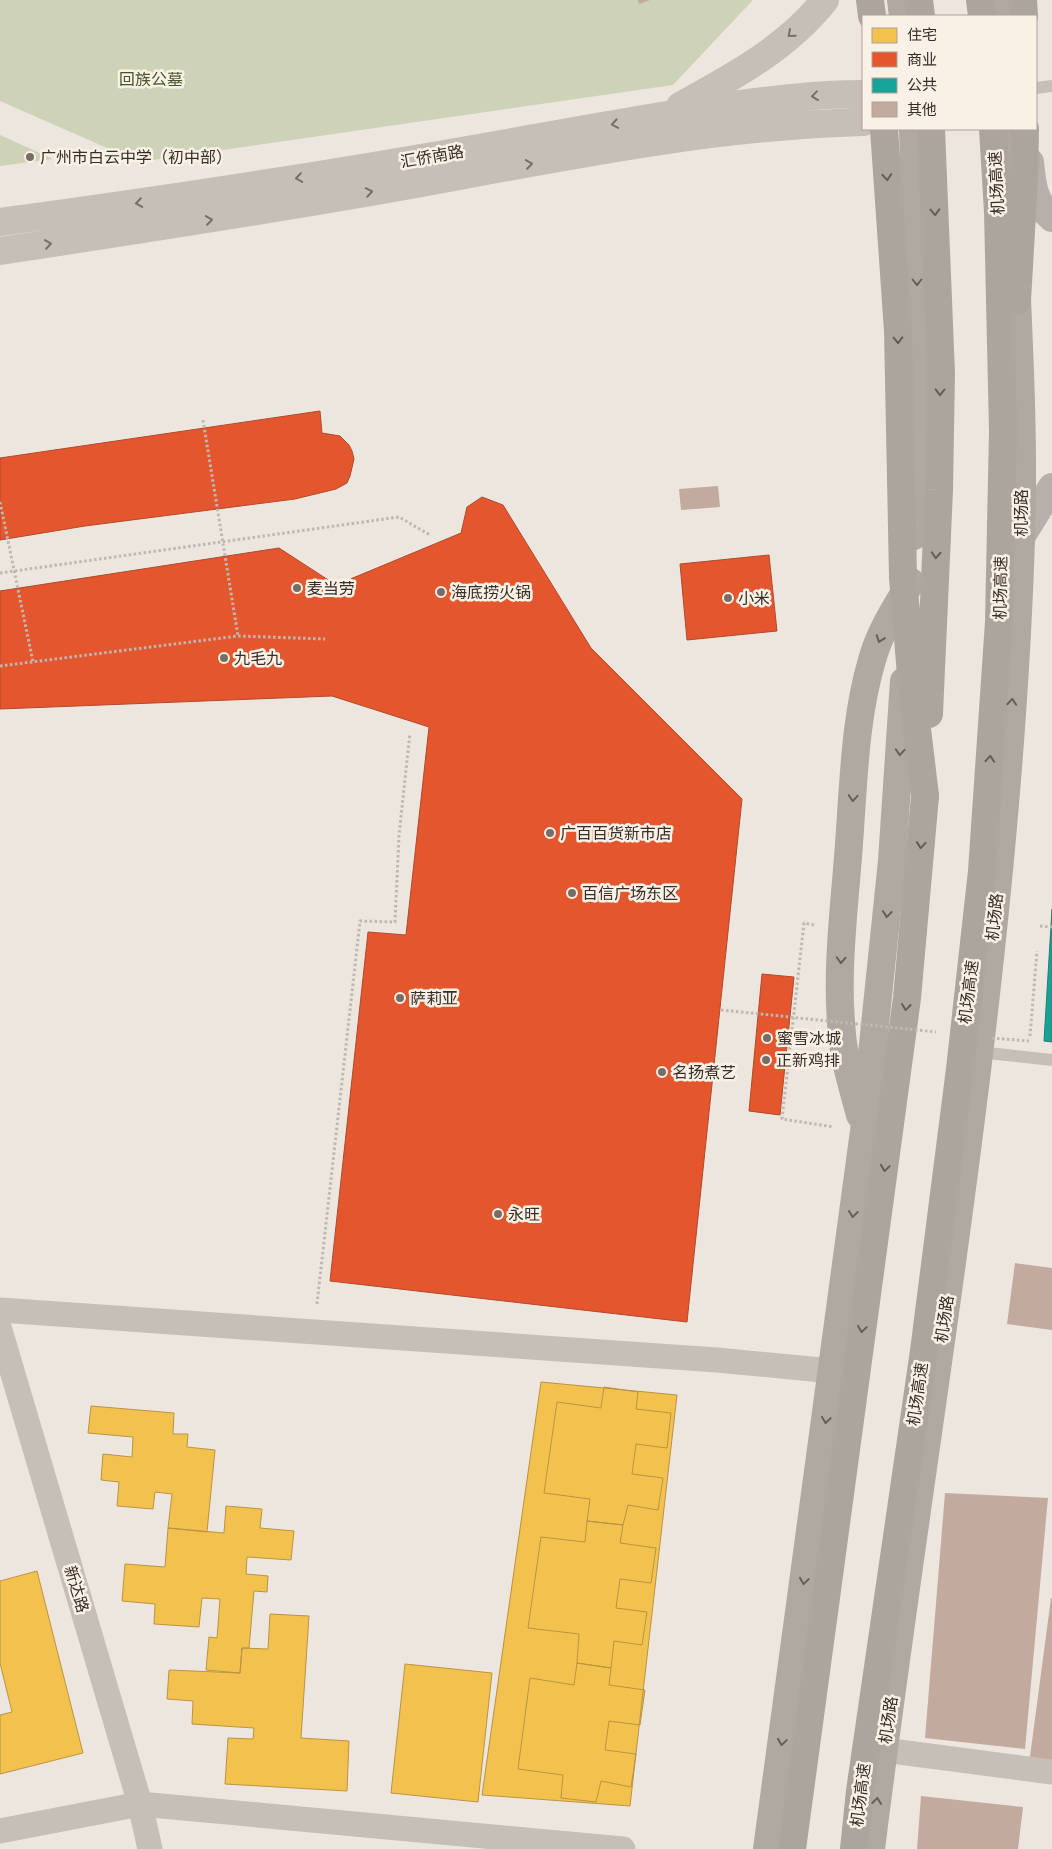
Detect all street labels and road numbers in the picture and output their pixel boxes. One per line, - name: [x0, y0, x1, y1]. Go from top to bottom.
- street label: 汇侨南路: [399, 142, 465, 170]
- street label: 机场高速: [985, 151, 1007, 215]
- street label: 机场路: [1012, 489, 1030, 537]
- street label: 机场高速: [990, 556, 1010, 620]
- street label: 机场路: [983, 892, 1005, 942]
- street label: 机场高速: [955, 959, 981, 1025]
- street label: 机场路: [932, 1294, 956, 1344]
- street label: 机场高速: [904, 1361, 930, 1427]
- street label: 新达路: [61, 1563, 93, 1615]
- street label: 机场路: [876, 1695, 900, 1745]
- street label: 机场高速: [847, 1762, 873, 1828]

